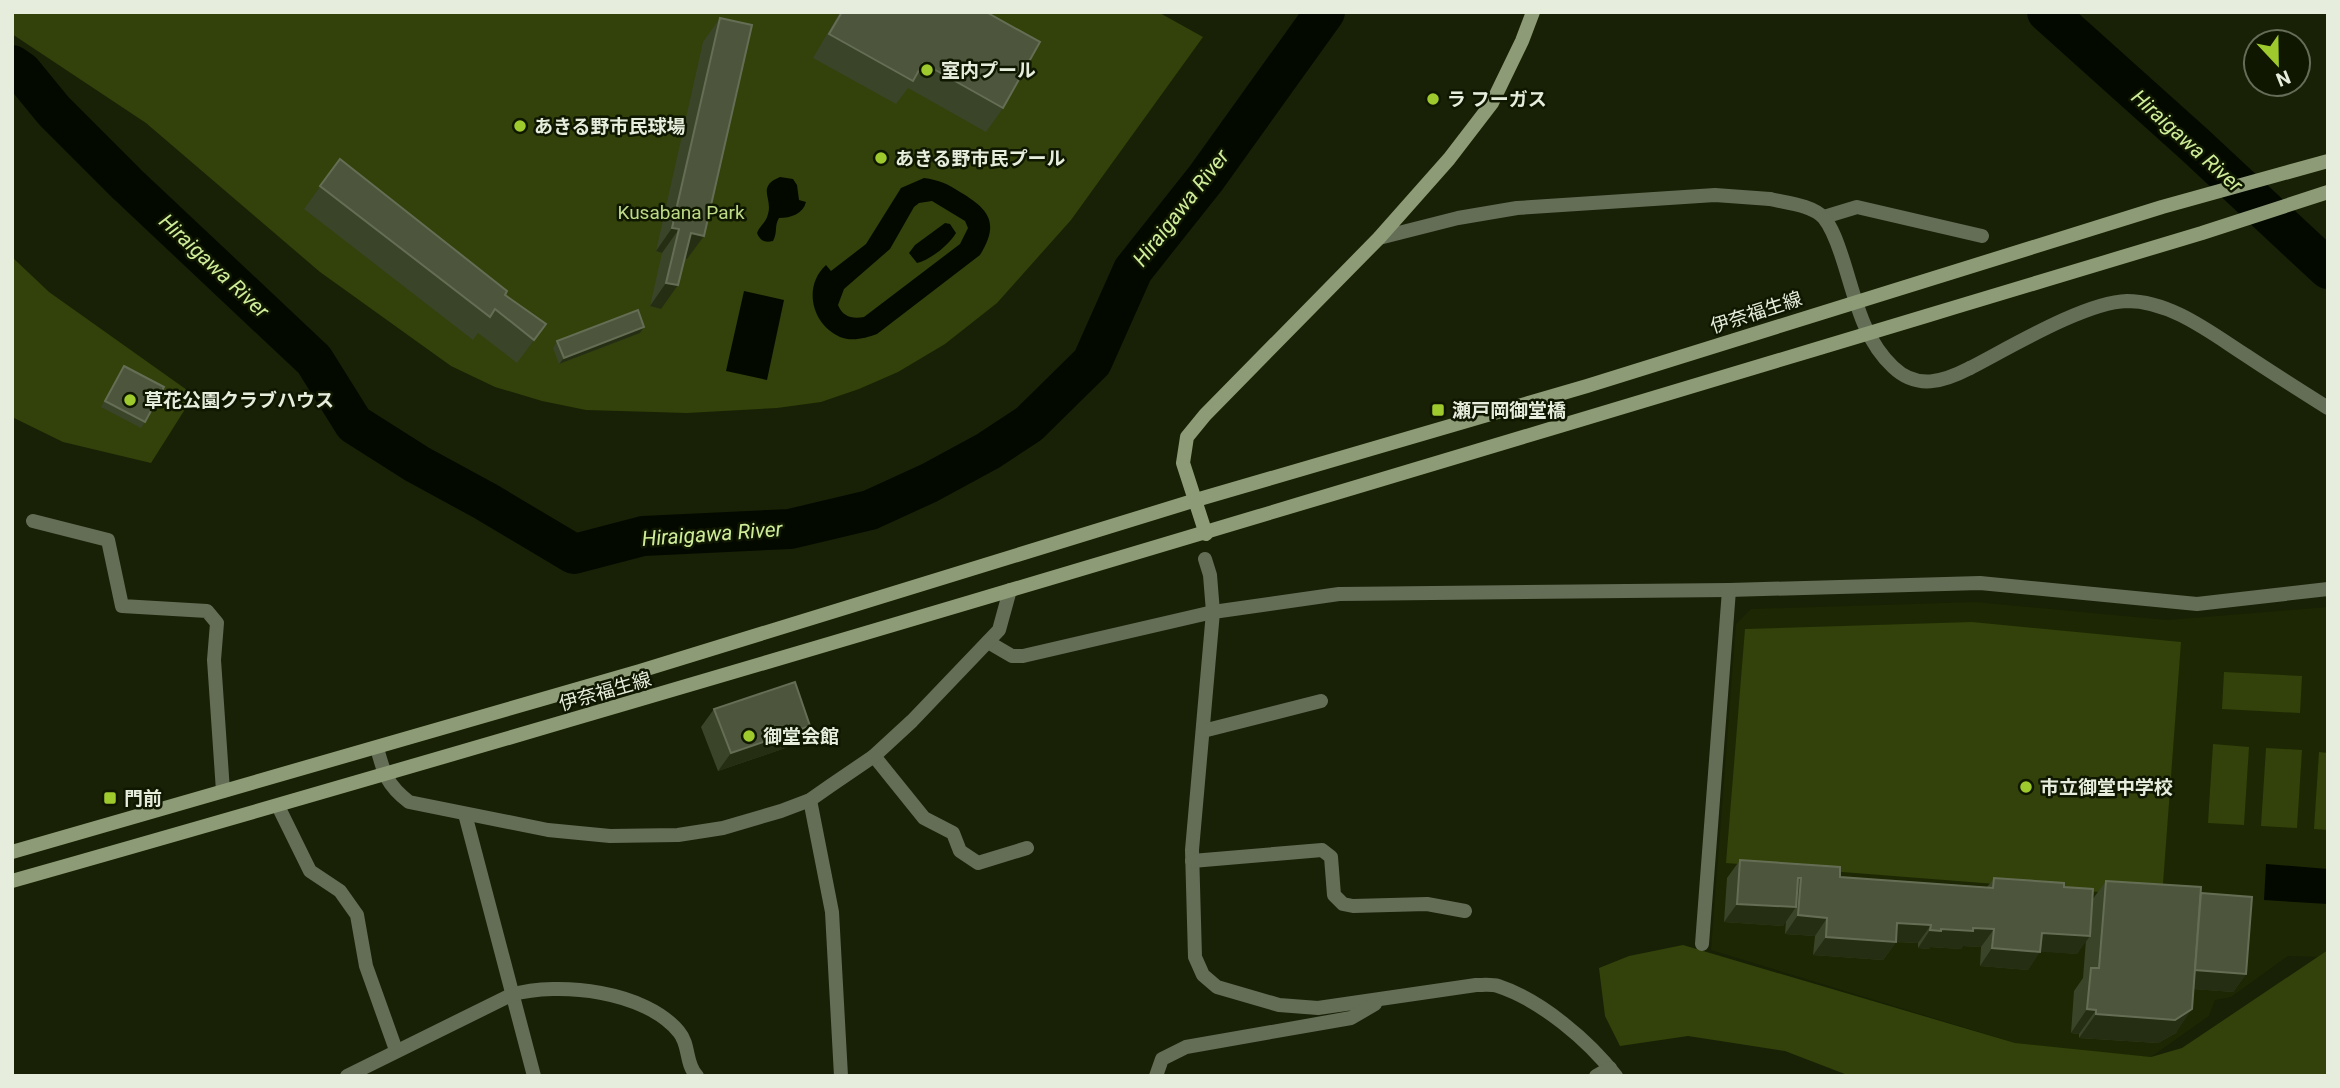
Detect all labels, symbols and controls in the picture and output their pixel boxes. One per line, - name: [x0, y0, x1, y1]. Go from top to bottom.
- north arrow: [2242, 28, 2312, 98]
- place label: 室内プール: [941, 59, 1036, 82]
- marker: 室内プール: [919, 62, 935, 78]
- text: N: [2273, 65, 2294, 91]
- water label: Hiraigawa River: [2127, 85, 2248, 198]
- place label: ラ フーガス: [1447, 88, 1547, 111]
- marker: ラ フーガス: [1425, 91, 1441, 107]
- place label: あきる野市民球場: [534, 115, 686, 138]
- marker: あきる野市民球場: [512, 118, 528, 134]
- water label: Hiraigawa River: [1128, 144, 1235, 271]
- place label: あきる野市民プール: [895, 147, 1066, 170]
- marker: あきる野市民プール: [873, 150, 889, 166]
- park label: Kusabana Park: [617, 201, 745, 224]
- water label: Hiraigawa River: [154, 209, 275, 324]
- street label: 伊奈福生線: [1707, 287, 1805, 338]
- place label: 草花公園クラブハウス: [144, 389, 334, 412]
- marker: 草花公園クラブハウス: [122, 392, 138, 408]
- place label: 瀬戸岡御堂橋: [1452, 399, 1566, 422]
- marker: 瀬戸岡御堂橋: [1430, 402, 1446, 418]
- water label: Hiraigawa River: [641, 517, 784, 551]
- street label: 伊奈福生線: [556, 667, 654, 716]
- place label: 御堂会館: [763, 725, 839, 748]
- marker: 御堂会館: [741, 728, 757, 744]
- place label: 市立御堂中学校: [2040, 776, 2173, 799]
- marker: 市立御堂中学校: [2018, 779, 2034, 795]
- place label: 門前: [124, 787, 162, 810]
- marker: 門前: [102, 790, 118, 806]

